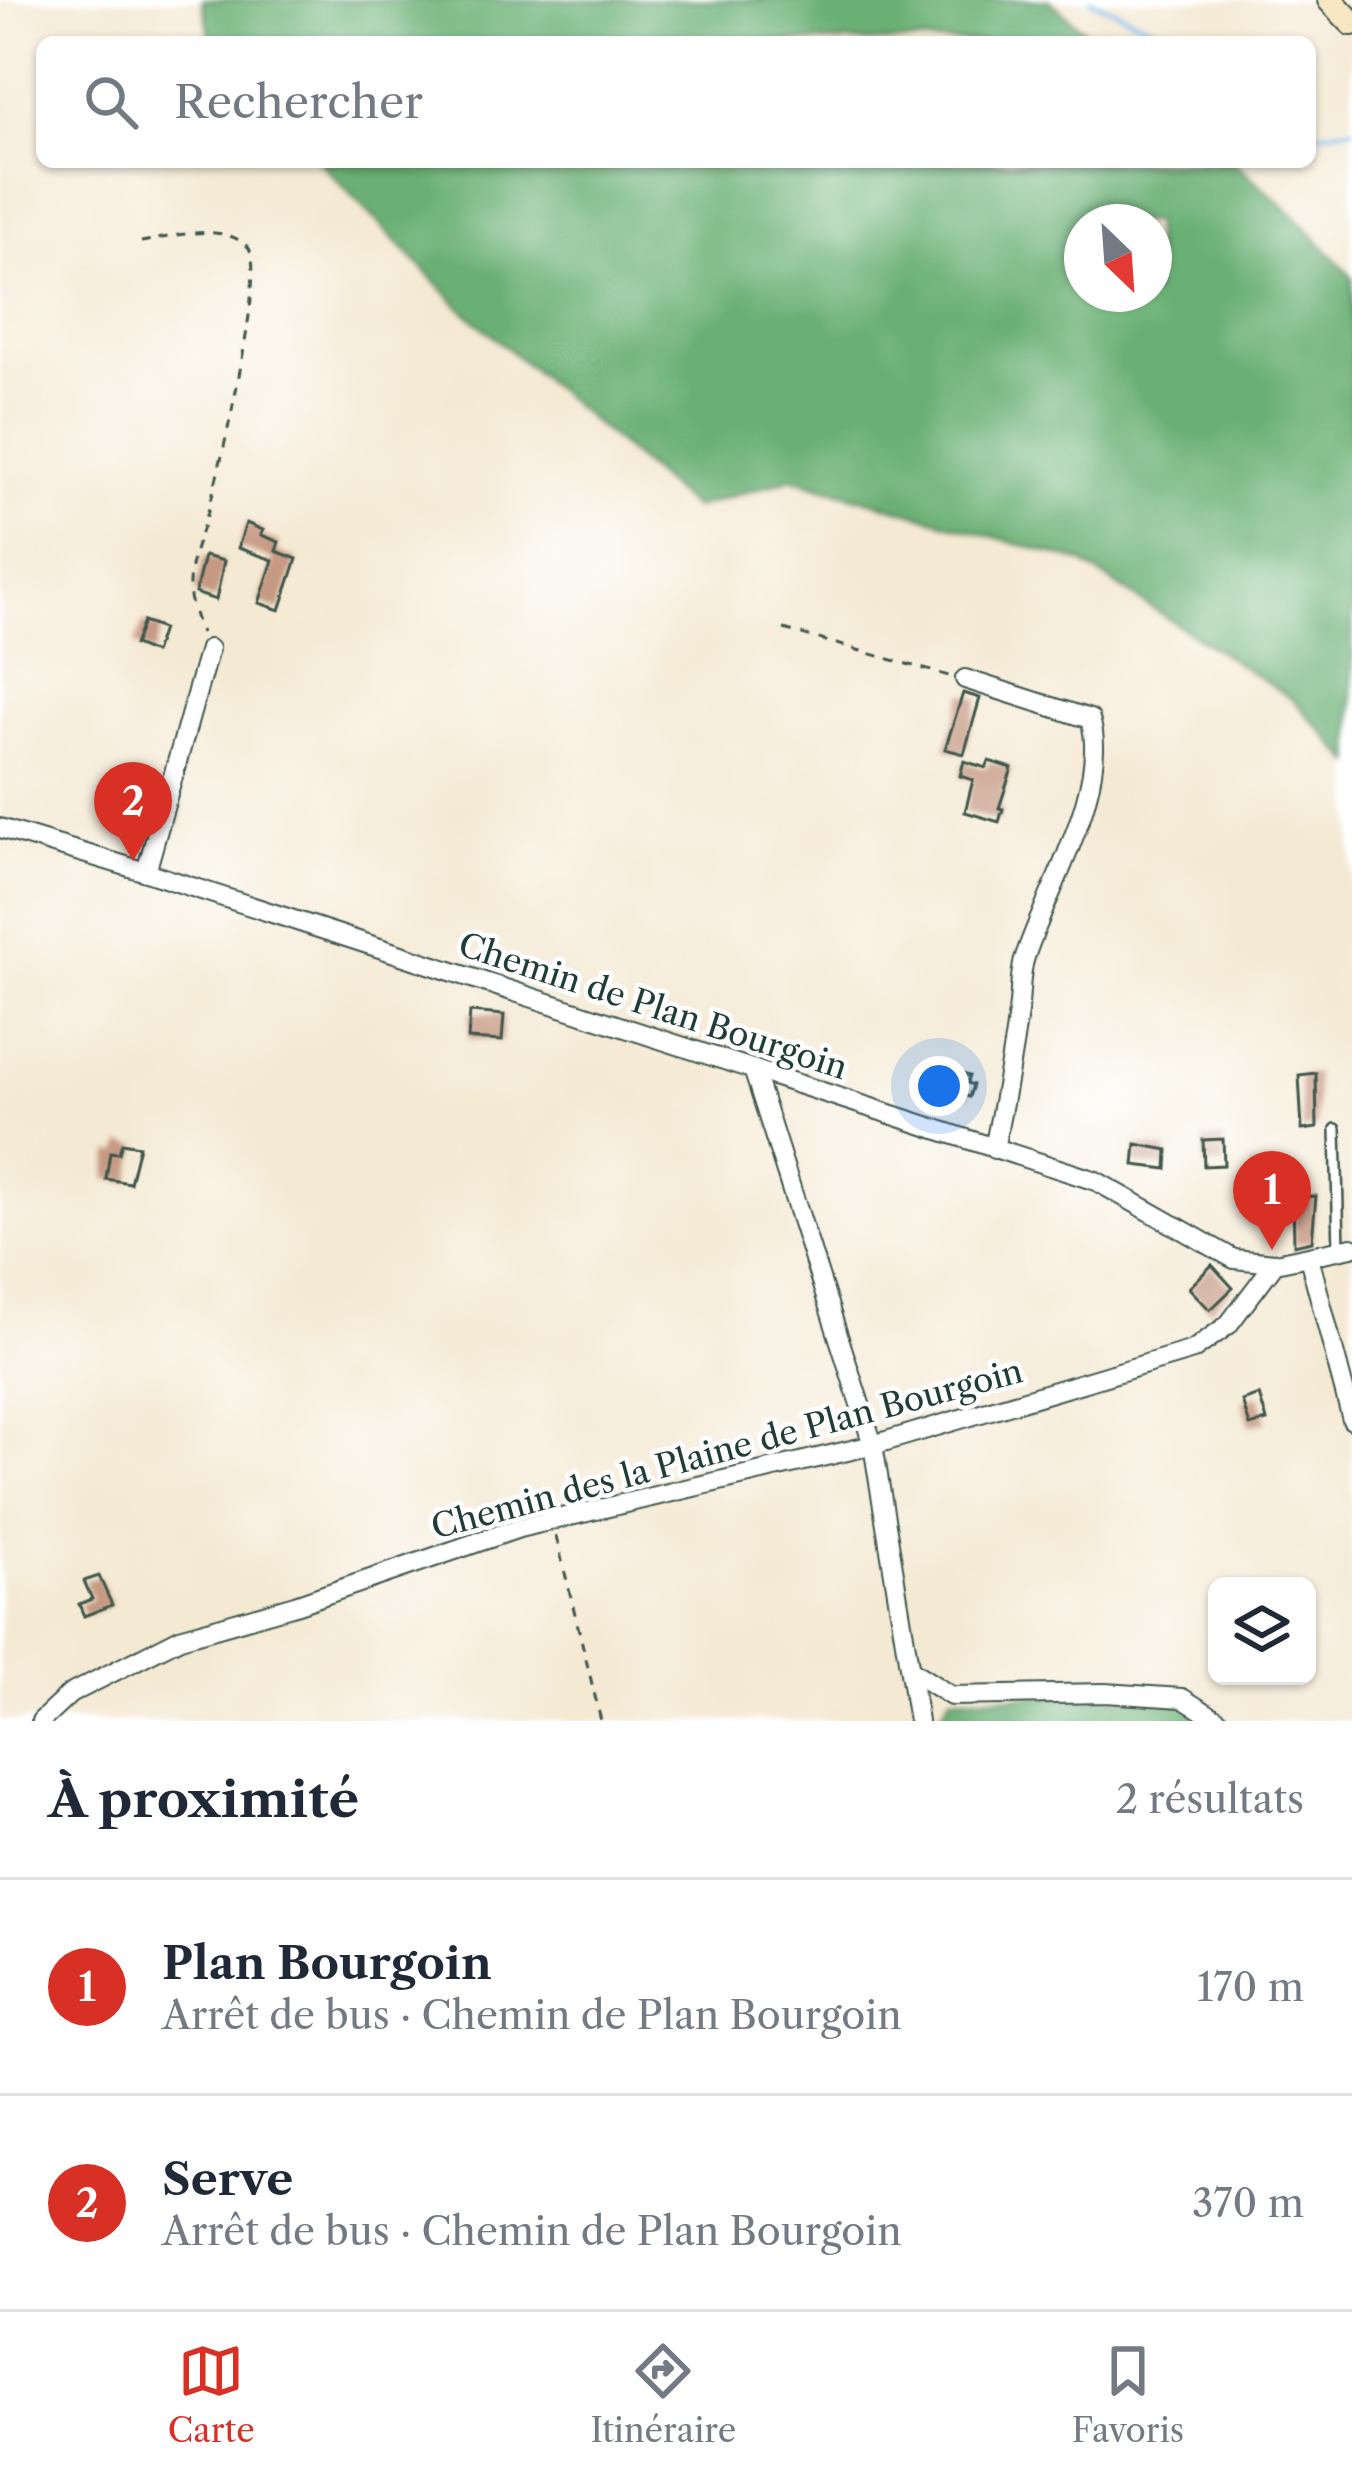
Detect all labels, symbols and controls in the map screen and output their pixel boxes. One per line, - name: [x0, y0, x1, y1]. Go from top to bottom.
- search box: [36, 36, 1316, 168]
- icon: search: [78, 69, 144, 135]
- text: Rechercher: [174, 74, 423, 130]
- north arrow: [1064, 204, 1172, 312]
- pin: 2: [94, 762, 172, 861]
- street label: Chemin de Plan Bourgoin: [454, 924, 852, 1088]
- your location: [909, 1056, 969, 1116]
- pin: 1: [1233, 1151, 1311, 1250]
- street label: Chemin des la Plaine de Plan Bourgoin: [427, 1350, 1027, 1548]
- map controls: [1208, 1577, 1316, 1685]
- button: layers: [1208, 1577, 1316, 1685]
- text: À proximité: [48, 1768, 359, 1830]
- text: 2 résultats: [1116, 1775, 1304, 1823]
- text: Plan Bourgoin: [162, 1935, 492, 1991]
- text: 1: [78, 1963, 96, 2011]
- text: 170 m: [1197, 1963, 1304, 2011]
- text: Arrêt de bus · Chemin de Plan Bourgoin: [162, 1991, 902, 2039]
- text: Serve: [162, 2151, 293, 2207]
- text: 2: [75, 2179, 99, 2227]
- text: 370 m: [1192, 2179, 1304, 2227]
- text: Arrêt de bus · Chemin de Plan Bourgoin: [162, 2207, 902, 2255]
- tab: Carte: [168, 2338, 255, 2451]
- tab: Itinéraire: [590, 2338, 736, 2451]
- tab: Favoris: [1072, 2338, 1184, 2451]

